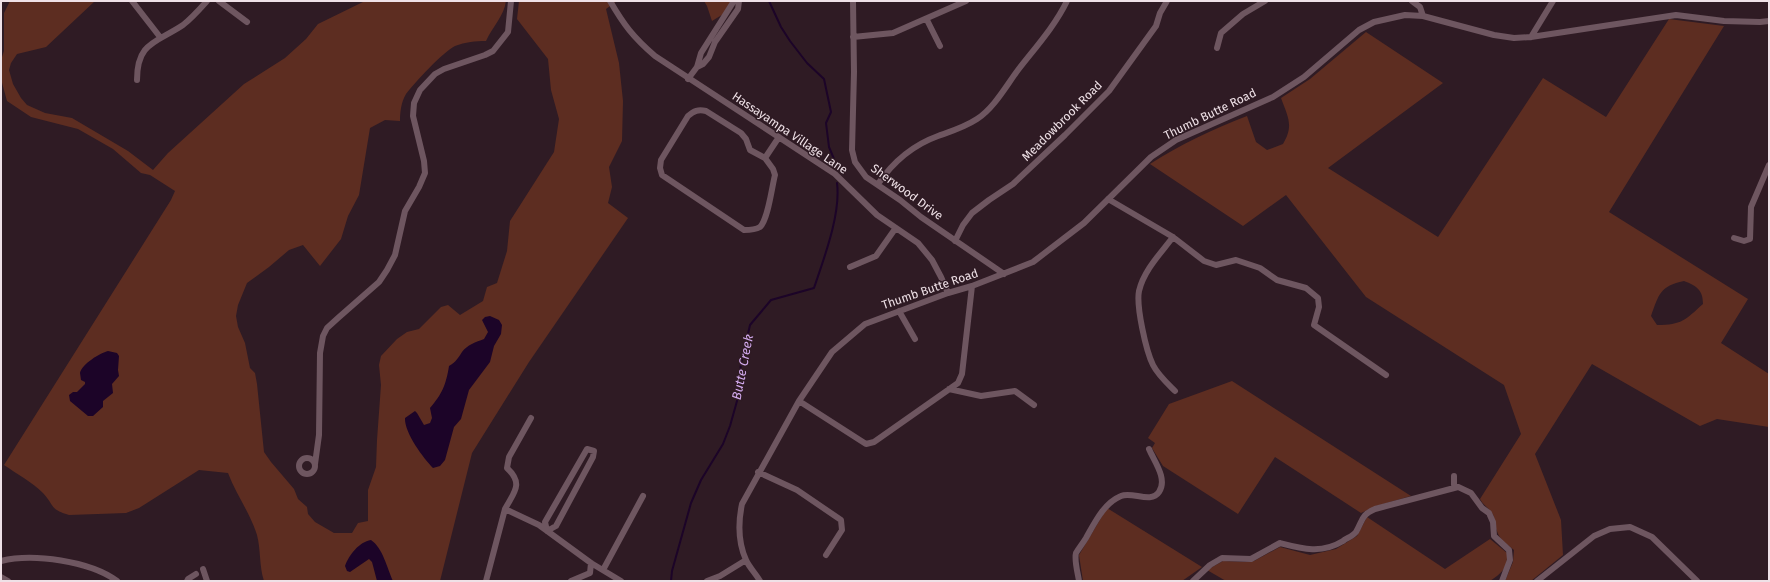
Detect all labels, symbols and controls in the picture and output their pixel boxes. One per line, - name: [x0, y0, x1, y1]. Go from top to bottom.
- street label: Meadowbrook Road: [1019, 78, 1105, 164]
- street label: Thumb Butte Road: [1162, 86, 1258, 142]
- street label: Hassayampa Village Lane: [730, 89, 850, 177]
- street label: Sherwood Drive: [868, 161, 946, 223]
- street label: Thumb Butte Road: [880, 266, 980, 312]
- water label: Butte Creek: [729, 333, 756, 401]

